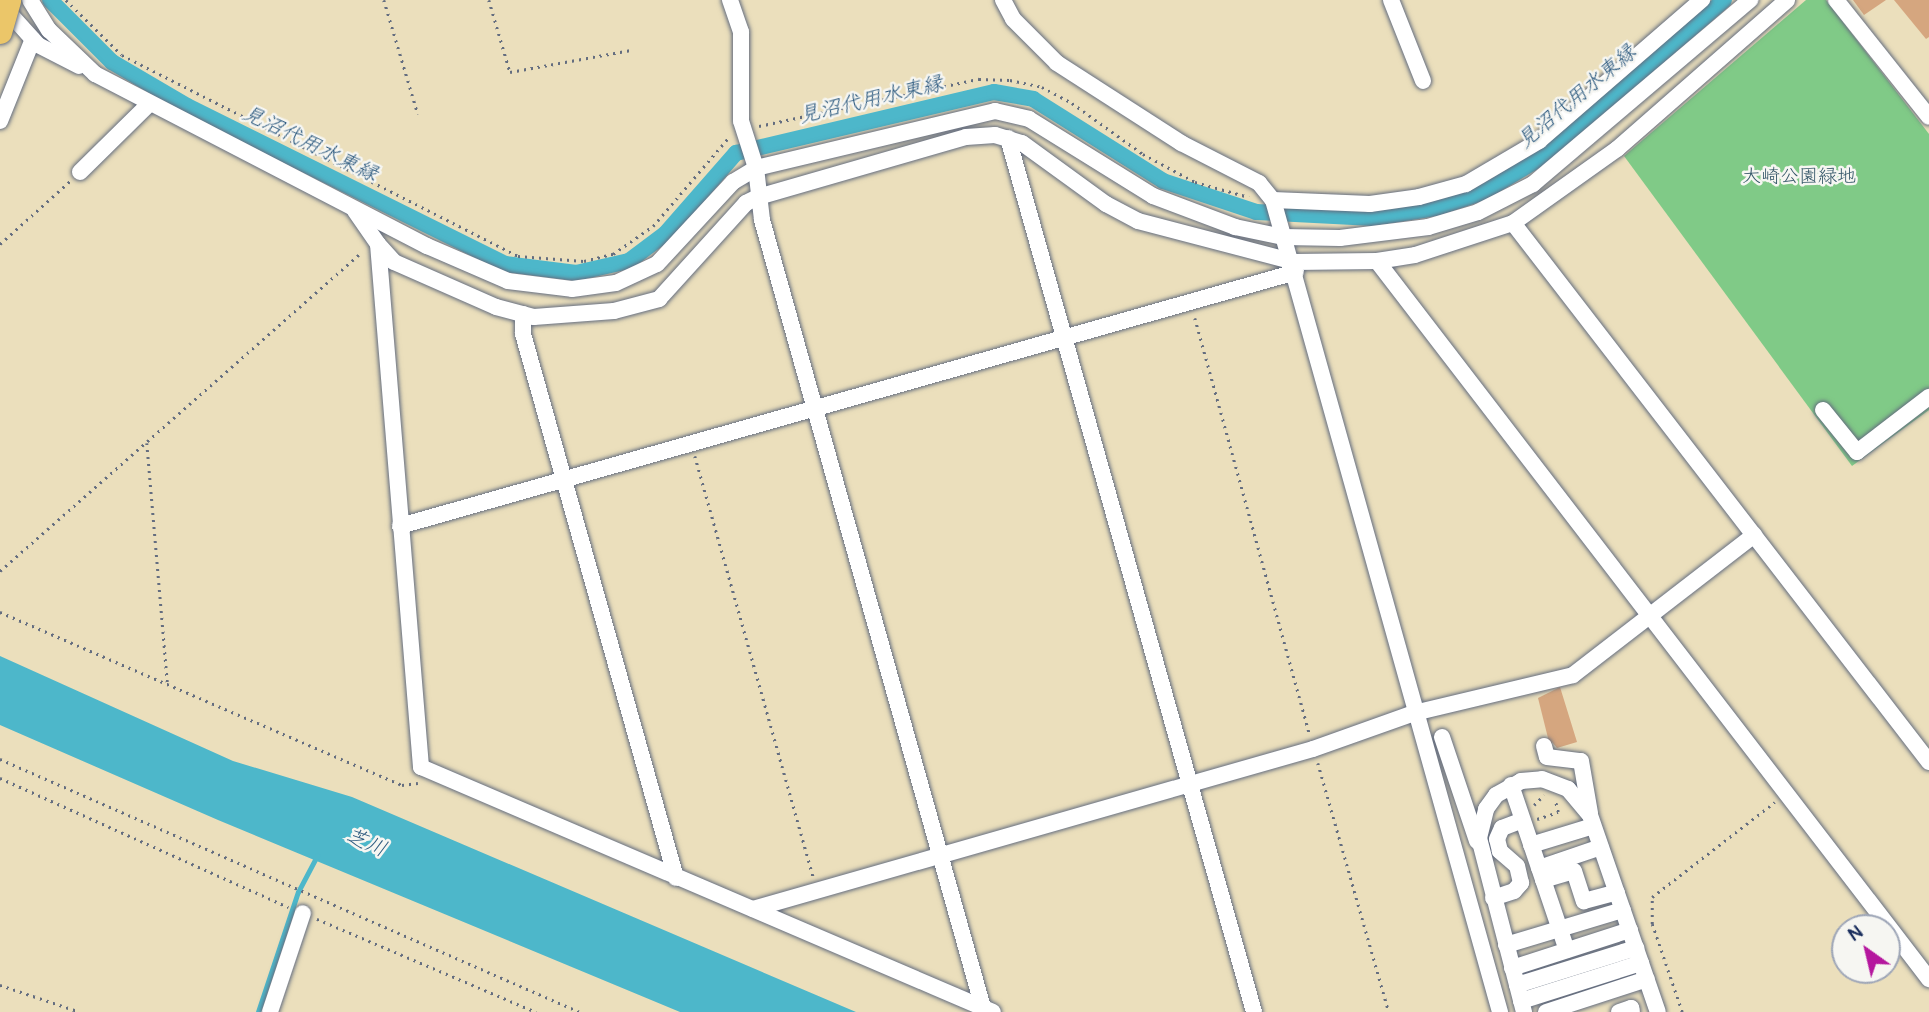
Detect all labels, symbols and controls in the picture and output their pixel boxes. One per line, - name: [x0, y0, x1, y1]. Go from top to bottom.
- water label: 見沼代用水東縁: [1513, 40, 1641, 154]
- water label: 見沼代用水東縁: [797, 71, 945, 129]
- water label: 見沼代用水東縁: [238, 100, 382, 188]
- park label: 大崎公園緑地: [1742, 166, 1856, 188]
- water label: 芝川: [342, 823, 390, 863]
- north arrow: [1831, 914, 1901, 984]
- text: N: [1843, 920, 1867, 947]

